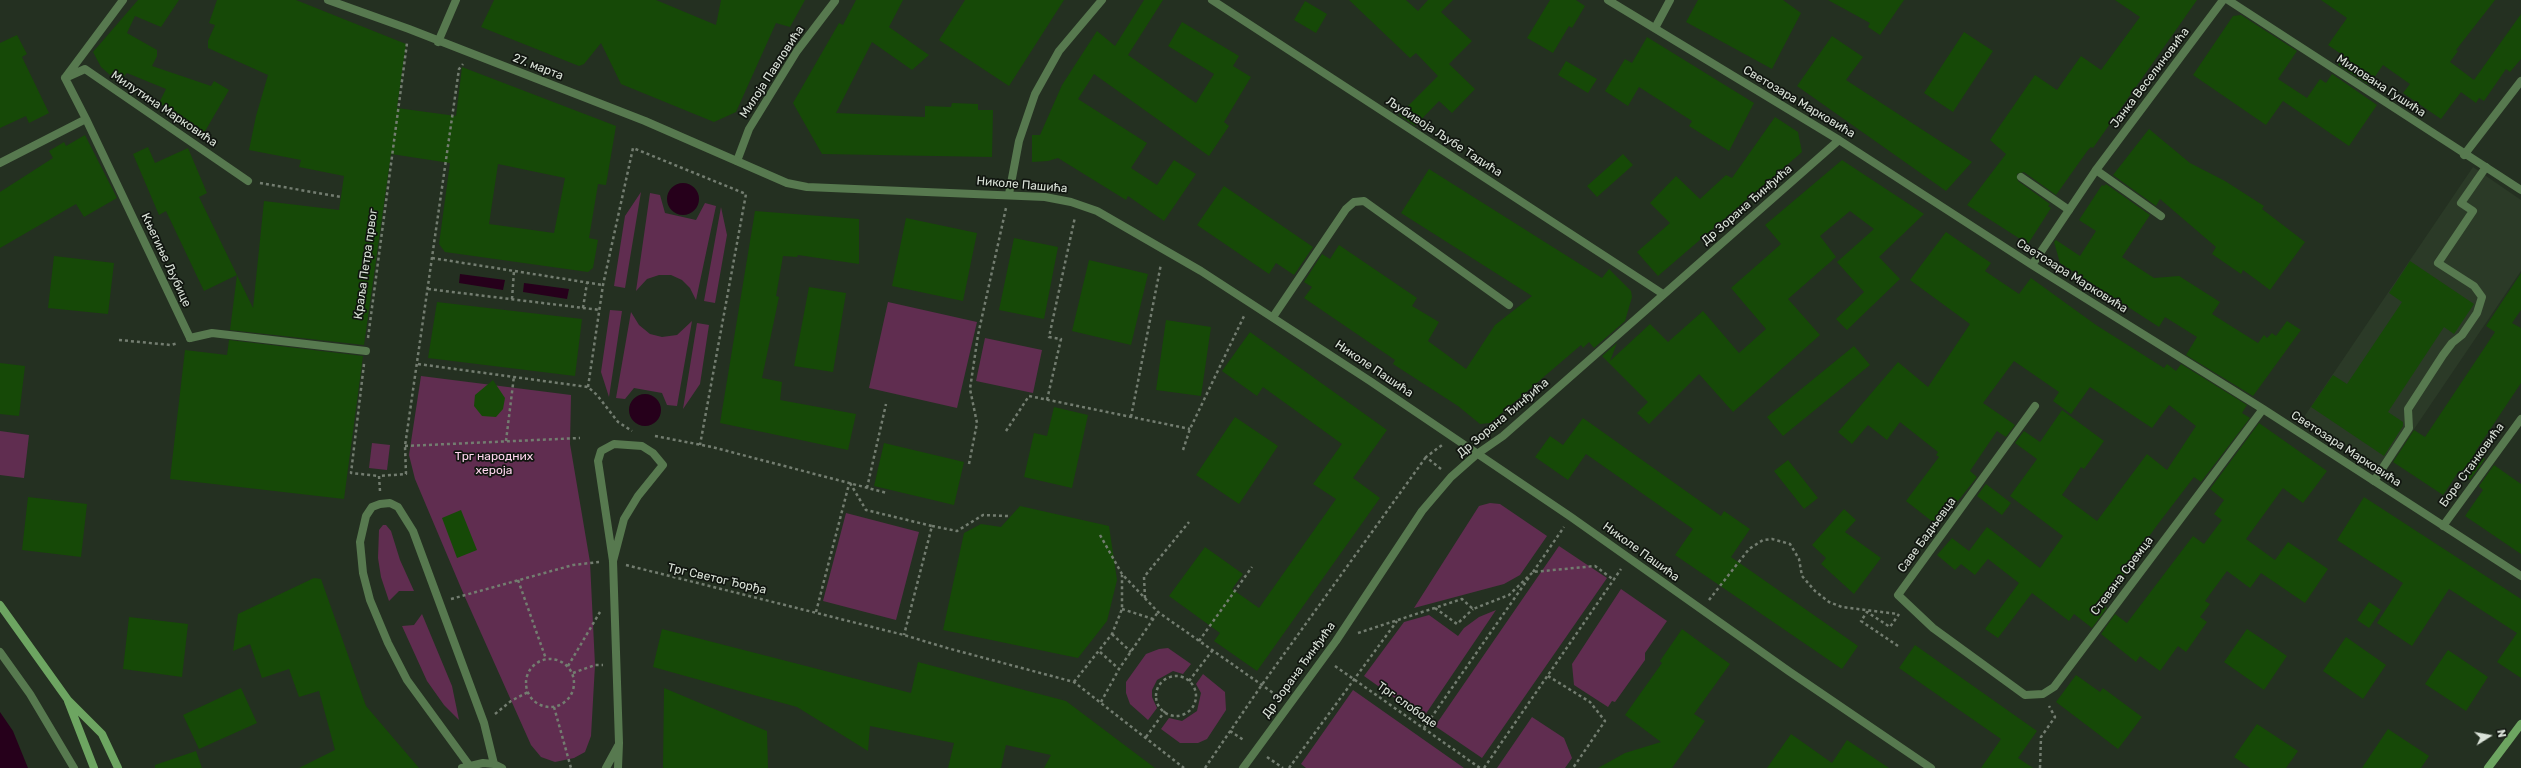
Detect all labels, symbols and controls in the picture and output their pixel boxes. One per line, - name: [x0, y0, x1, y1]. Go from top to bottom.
- street label: Милоја Павловића: [737, 23, 807, 121]
- street label: Јанка Веселиновића: [2108, 25, 2192, 131]
- street label: 27. марта: [511, 51, 565, 83]
- street label: Милована Гушића: [2334, 52, 2428, 120]
- street label: Светозара Марковића: [1740, 63, 1858, 141]
- street label: Милутина Марковића: [108, 68, 220, 150]
- street label: Љубивоја Љубе Тадића: [1383, 94, 1505, 180]
- street label: Др Зорана Ђинђића: [1699, 162, 1795, 248]
- street label: Николе Пашића: [976, 174, 1068, 196]
- street label: Краља Петра првог: [351, 208, 381, 320]
- street label: Књегиње Љубице: [138, 211, 194, 309]
- street label: Светозара Марковића: [2014, 236, 2130, 316]
- street label: Николе Пашића: [1332, 337, 1416, 401]
- street label: Др Зорана Ђинђића: [1454, 375, 1552, 461]
- street label: Светозара Марковића: [2288, 408, 2404, 490]
- street label: Боре Станковића: [2437, 420, 2507, 510]
- park label: Трг народних хероја: [455, 450, 533, 478]
- street label: Саве Бадњевца: [1895, 495, 1959, 575]
- street label: Николе Пашића: [1600, 519, 1682, 585]
- street label: Стевана Сремца: [2088, 534, 2156, 618]
- street label: Трг Светог Ђорђа: [666, 561, 768, 597]
- street label: Др Зорана Ђинђића: [1259, 619, 1339, 721]
- street label: Трг слободе: [1374, 679, 1440, 731]
- north arrow: [2469, 716, 2509, 756]
- text: N: [2494, 728, 2508, 739]

